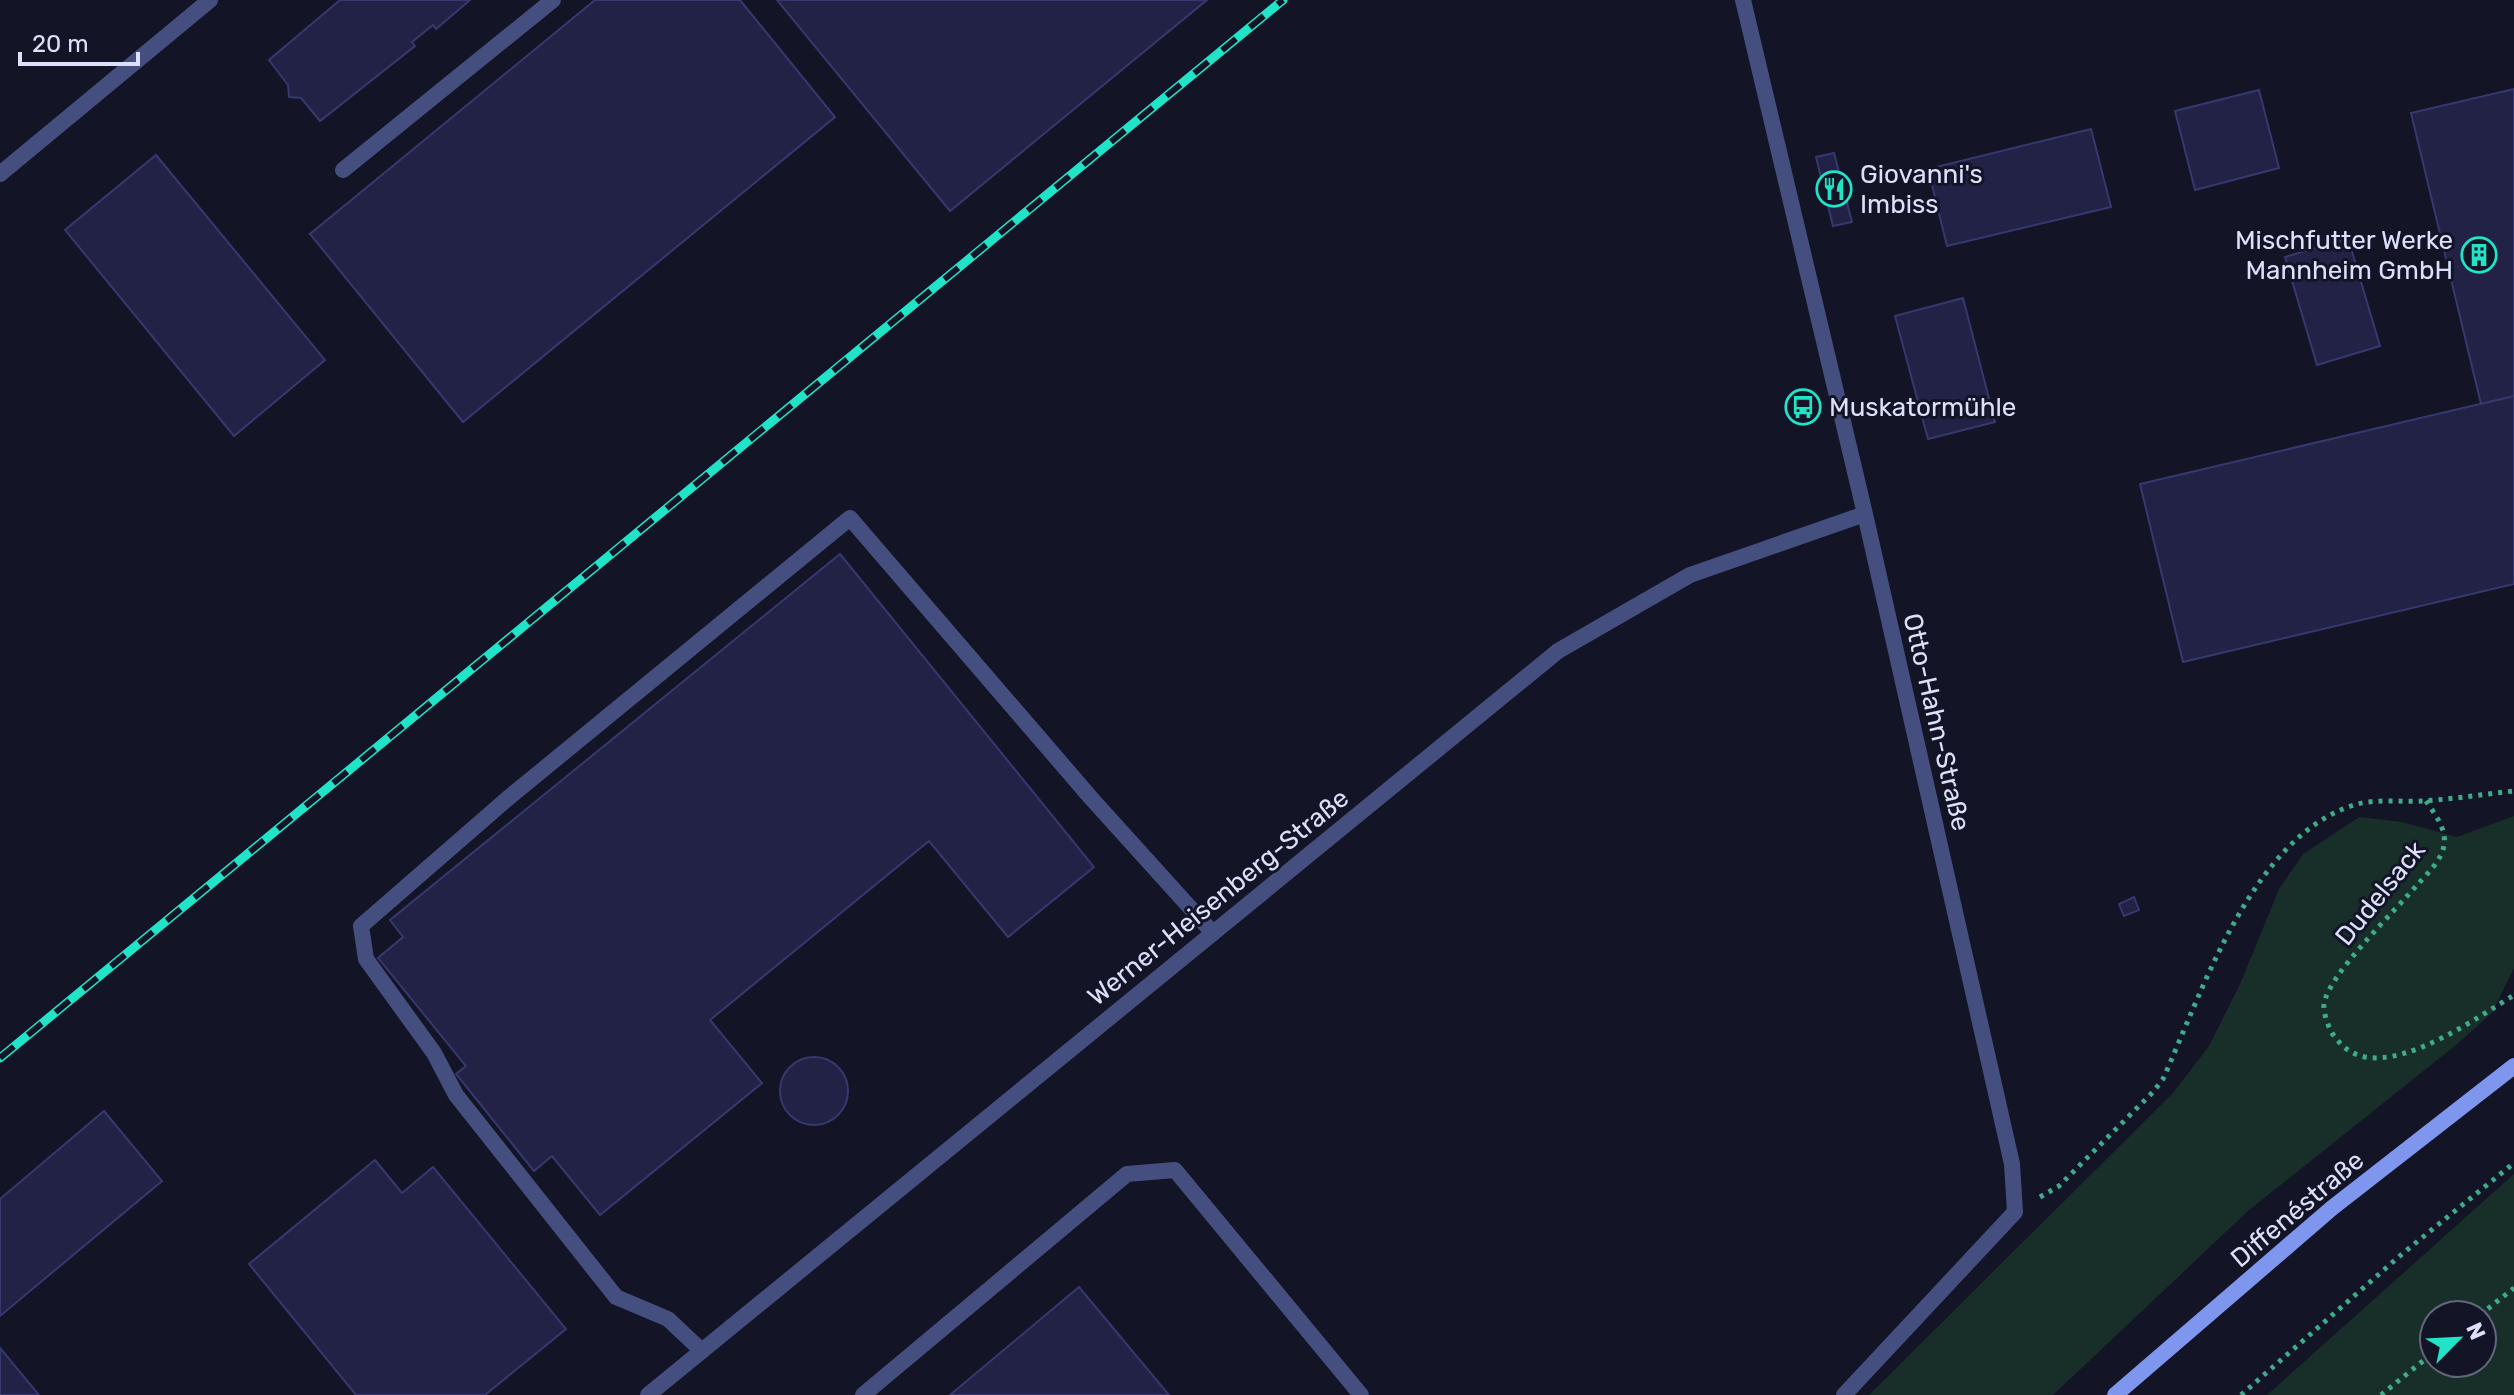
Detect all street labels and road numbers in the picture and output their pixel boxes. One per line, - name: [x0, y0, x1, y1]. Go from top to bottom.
- street label: Otto-Hahn-Straße: [1896, 610, 1977, 834]
- street label: Werner-Heisenberg-Straße: [1082, 783, 1355, 1012]
- street label: Dudelsack: [2329, 834, 2432, 952]
- street label: Diffenéstraße: [2225, 1145, 2370, 1274]

